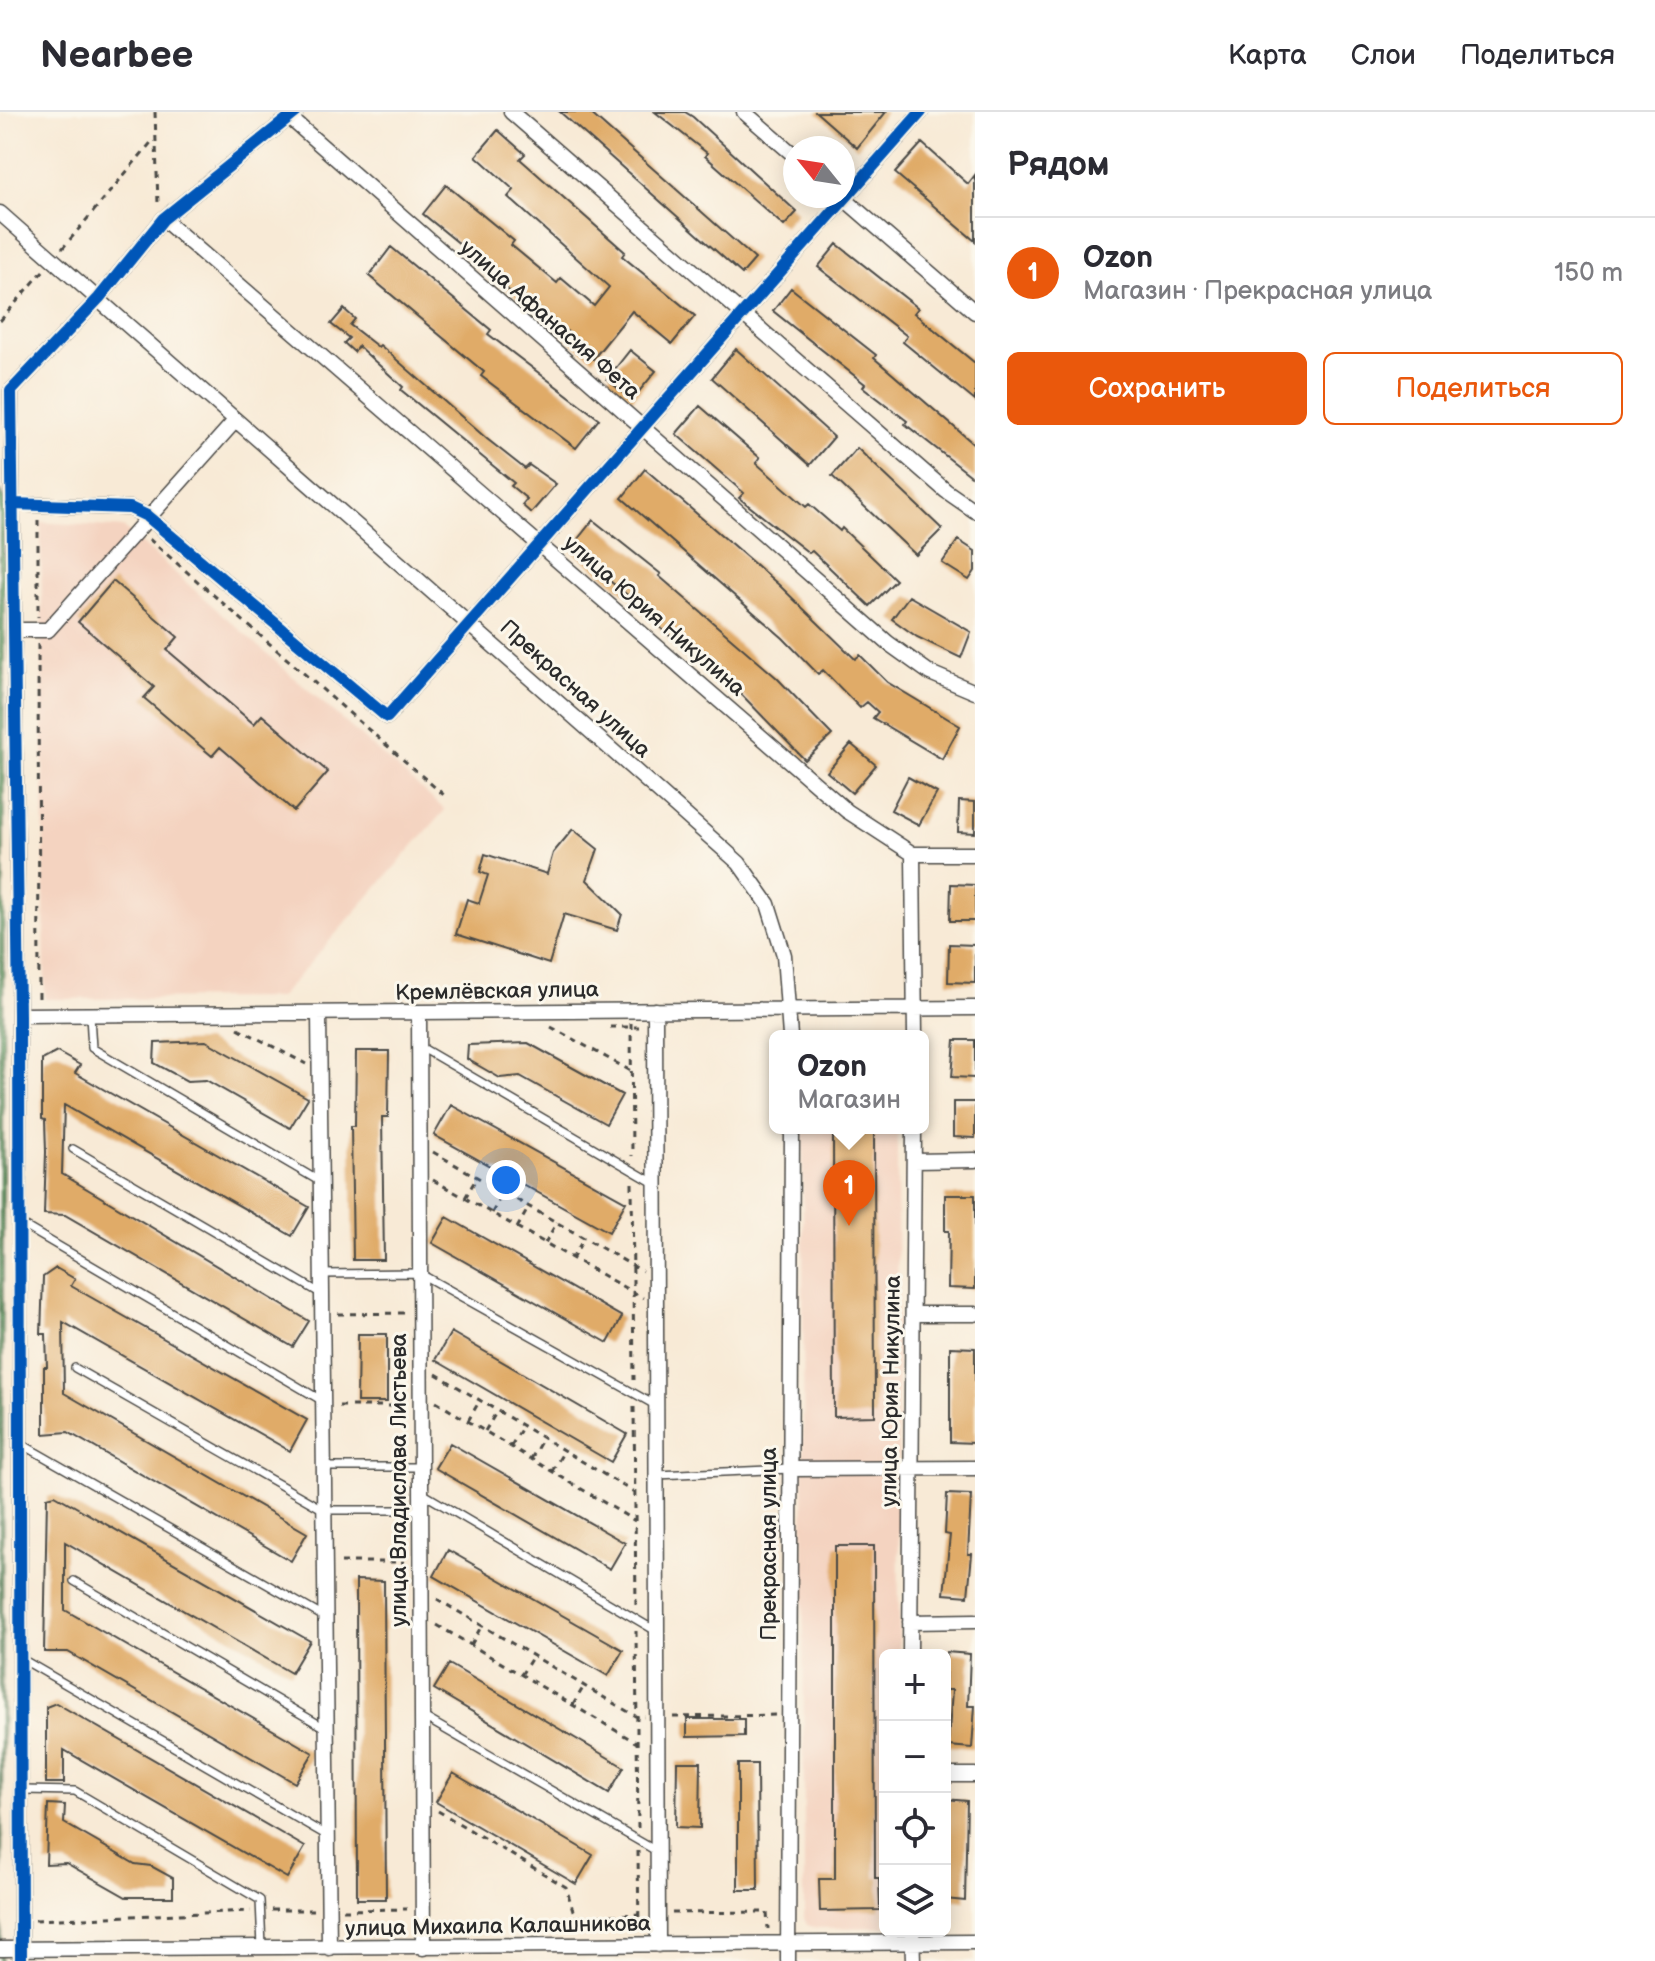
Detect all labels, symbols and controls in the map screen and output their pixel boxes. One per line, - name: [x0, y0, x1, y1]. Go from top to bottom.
- text: Nearbee: [40, 33, 193, 78]
- text: Карта: [1228, 39, 1307, 72]
- text: Слои: [1351, 39, 1416, 72]
- text: Поделиться: [1460, 39, 1615, 72]
- north arrow: [783, 136, 855, 208]
- text: Рядом: [1007, 144, 1109, 185]
- street label: улица Афанасия Фета: [454, 234, 646, 406]
- text: Ozon: [1083, 240, 1153, 276]
- text: 1: [1028, 258, 1038, 289]
- text: 150 m: [1554, 258, 1623, 289]
- text: Магазин · Прекрасная улица: [1083, 276, 1432, 307]
- button: Сохранить: [1007, 352, 1307, 425]
- button: Поделиться: [1323, 352, 1623, 425]
- street label: улица Юрия Никулина: [558, 530, 750, 702]
- street label: Прекрасная улица: [494, 614, 656, 764]
- street label: Кремлёвская улица: [395, 976, 599, 1007]
- popup: [769, 1030, 929, 1134]
- text: Ozon: [797, 1049, 867, 1085]
- text: Магазин: [797, 1085, 901, 1116]
- your location: [486, 1160, 526, 1200]
- pin: 1: [823, 1160, 875, 1226]
- street label: улица Юрия Никулина: [876, 1275, 907, 1507]
- street label: улица Владислава Листьева: [386, 1333, 413, 1627]
- street label: Прекрасная улица: [756, 1447, 783, 1641]
- map controls: [879, 1649, 951, 1937]
- button: +: [879, 1649, 951, 1721]
- button: −: [879, 1721, 951, 1793]
- button: locate: [879, 1793, 951, 1865]
- button: layers: [879, 1865, 951, 1937]
- street label: улица Михаила Калашникова: [345, 1910, 651, 1943]

